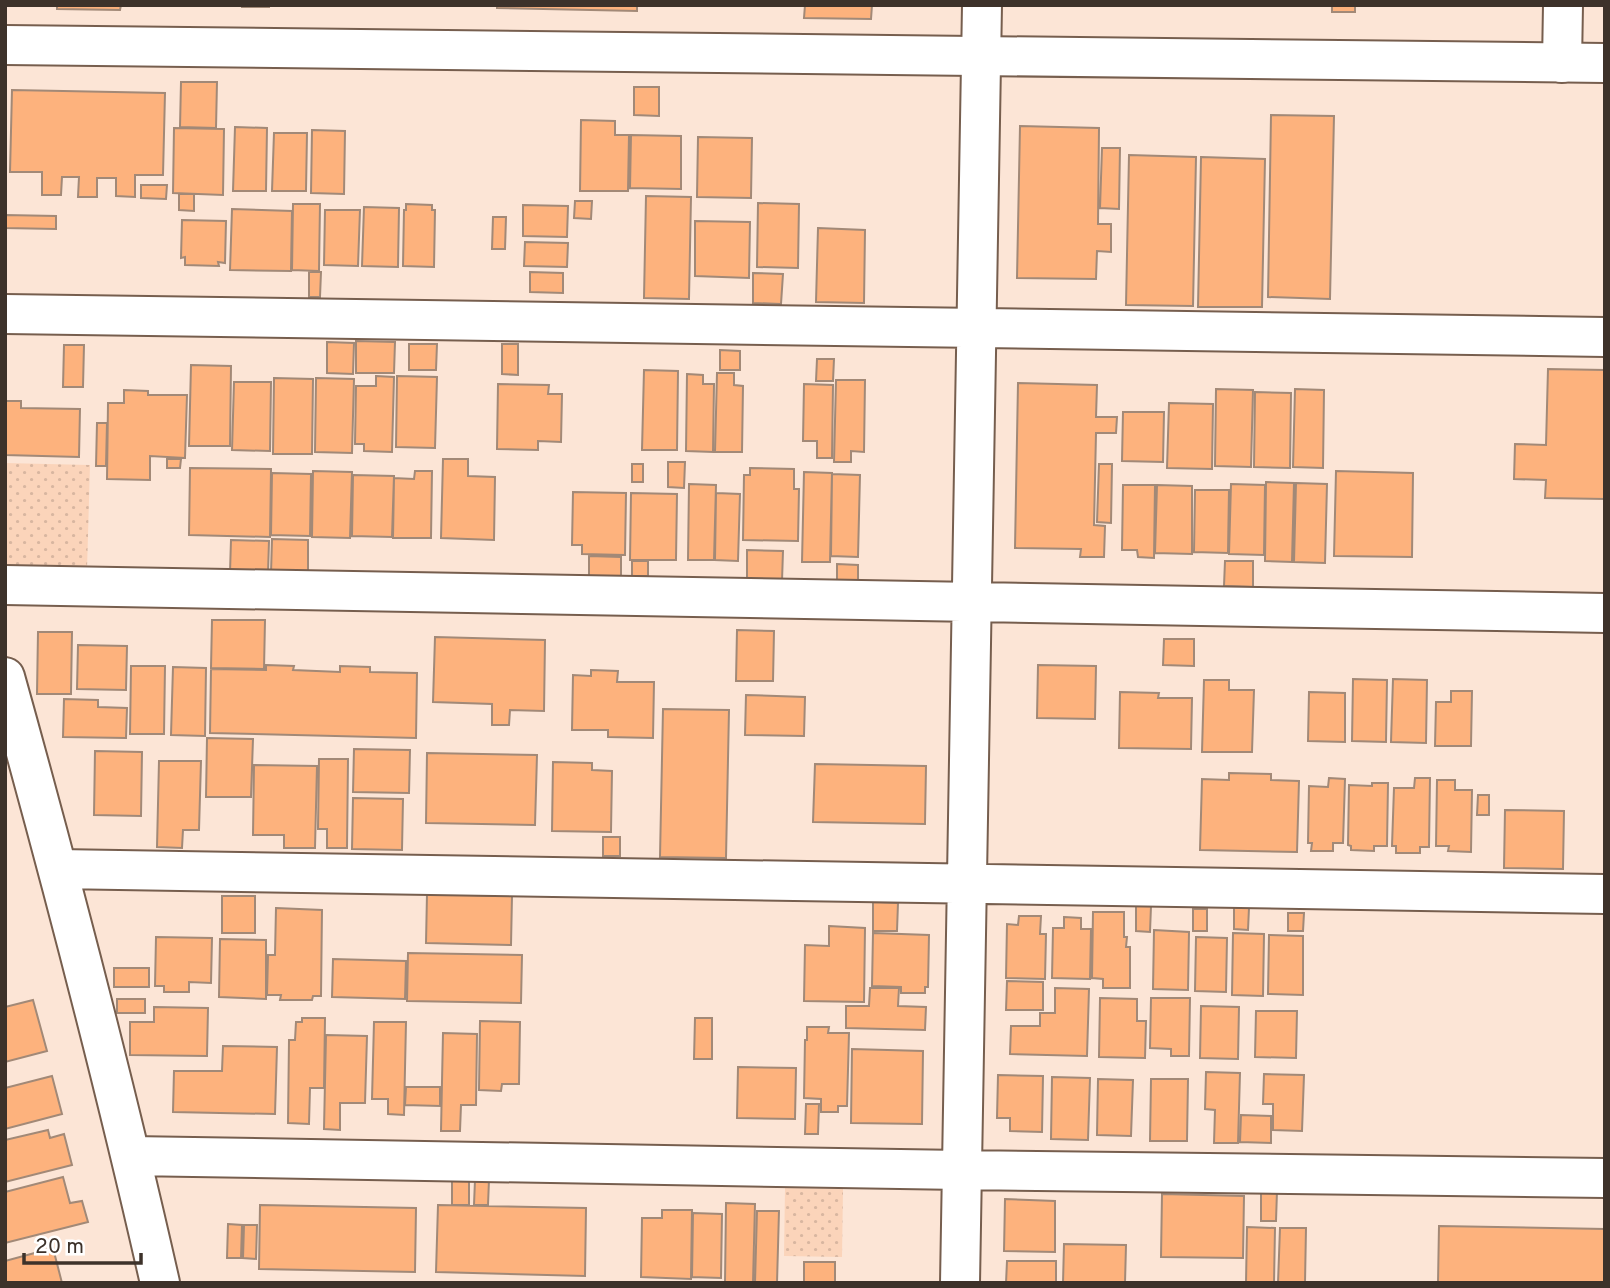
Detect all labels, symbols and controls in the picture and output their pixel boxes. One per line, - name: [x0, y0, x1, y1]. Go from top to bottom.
- scale bar: [24, 1222, 142, 1266]
- text: 20 m: [35, 1234, 84, 1261]

